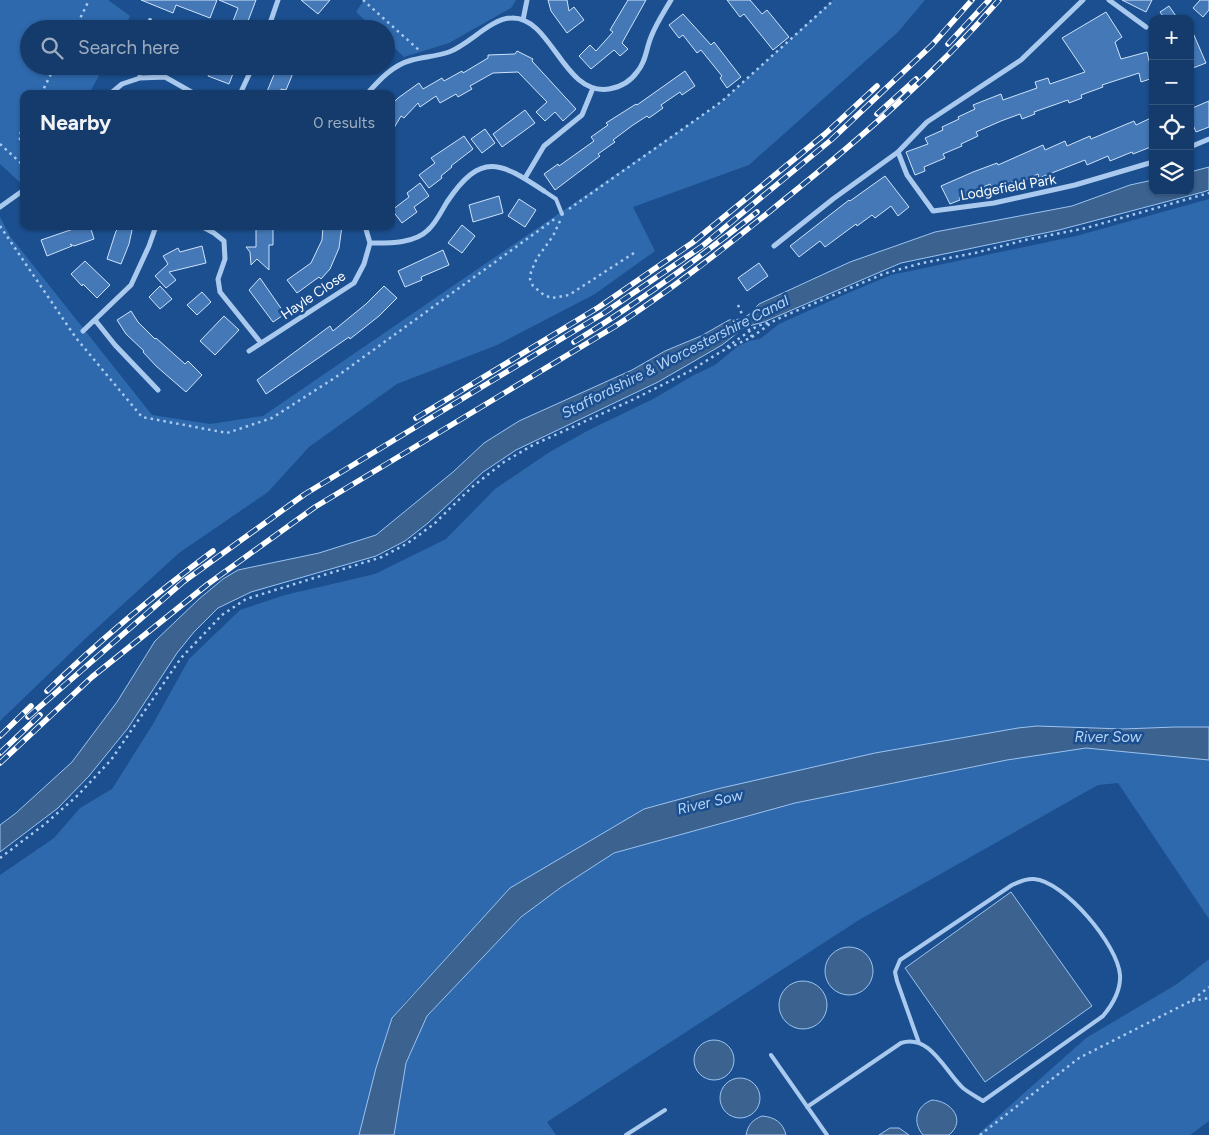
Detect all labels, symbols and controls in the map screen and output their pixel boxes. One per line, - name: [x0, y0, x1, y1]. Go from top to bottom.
- map controls: [1149, 15, 1194, 195]
- button: +: [1149, 15, 1194, 60]
- search box: [20, 20, 395, 75]
- icon: search: [38, 34, 66, 62]
- text: Search here: [78, 36, 180, 59]
- button: −: [1149, 60, 1194, 105]
- button: locate: [1149, 105, 1194, 150]
- text: Nearby: [40, 110, 111, 135]
- text: 0 results: [313, 113, 375, 132]
- button: layers: [1149, 150, 1194, 195]
- street label: Lodgefield Park: [959, 171, 1057, 204]
- street label: Hayle Close: [278, 267, 349, 323]
- water label: Staffordshire & Worcestershire Canal: [558, 291, 792, 422]
- water label: River Sow: [1074, 728, 1143, 746]
- water label: River Sow: [675, 785, 746, 818]

